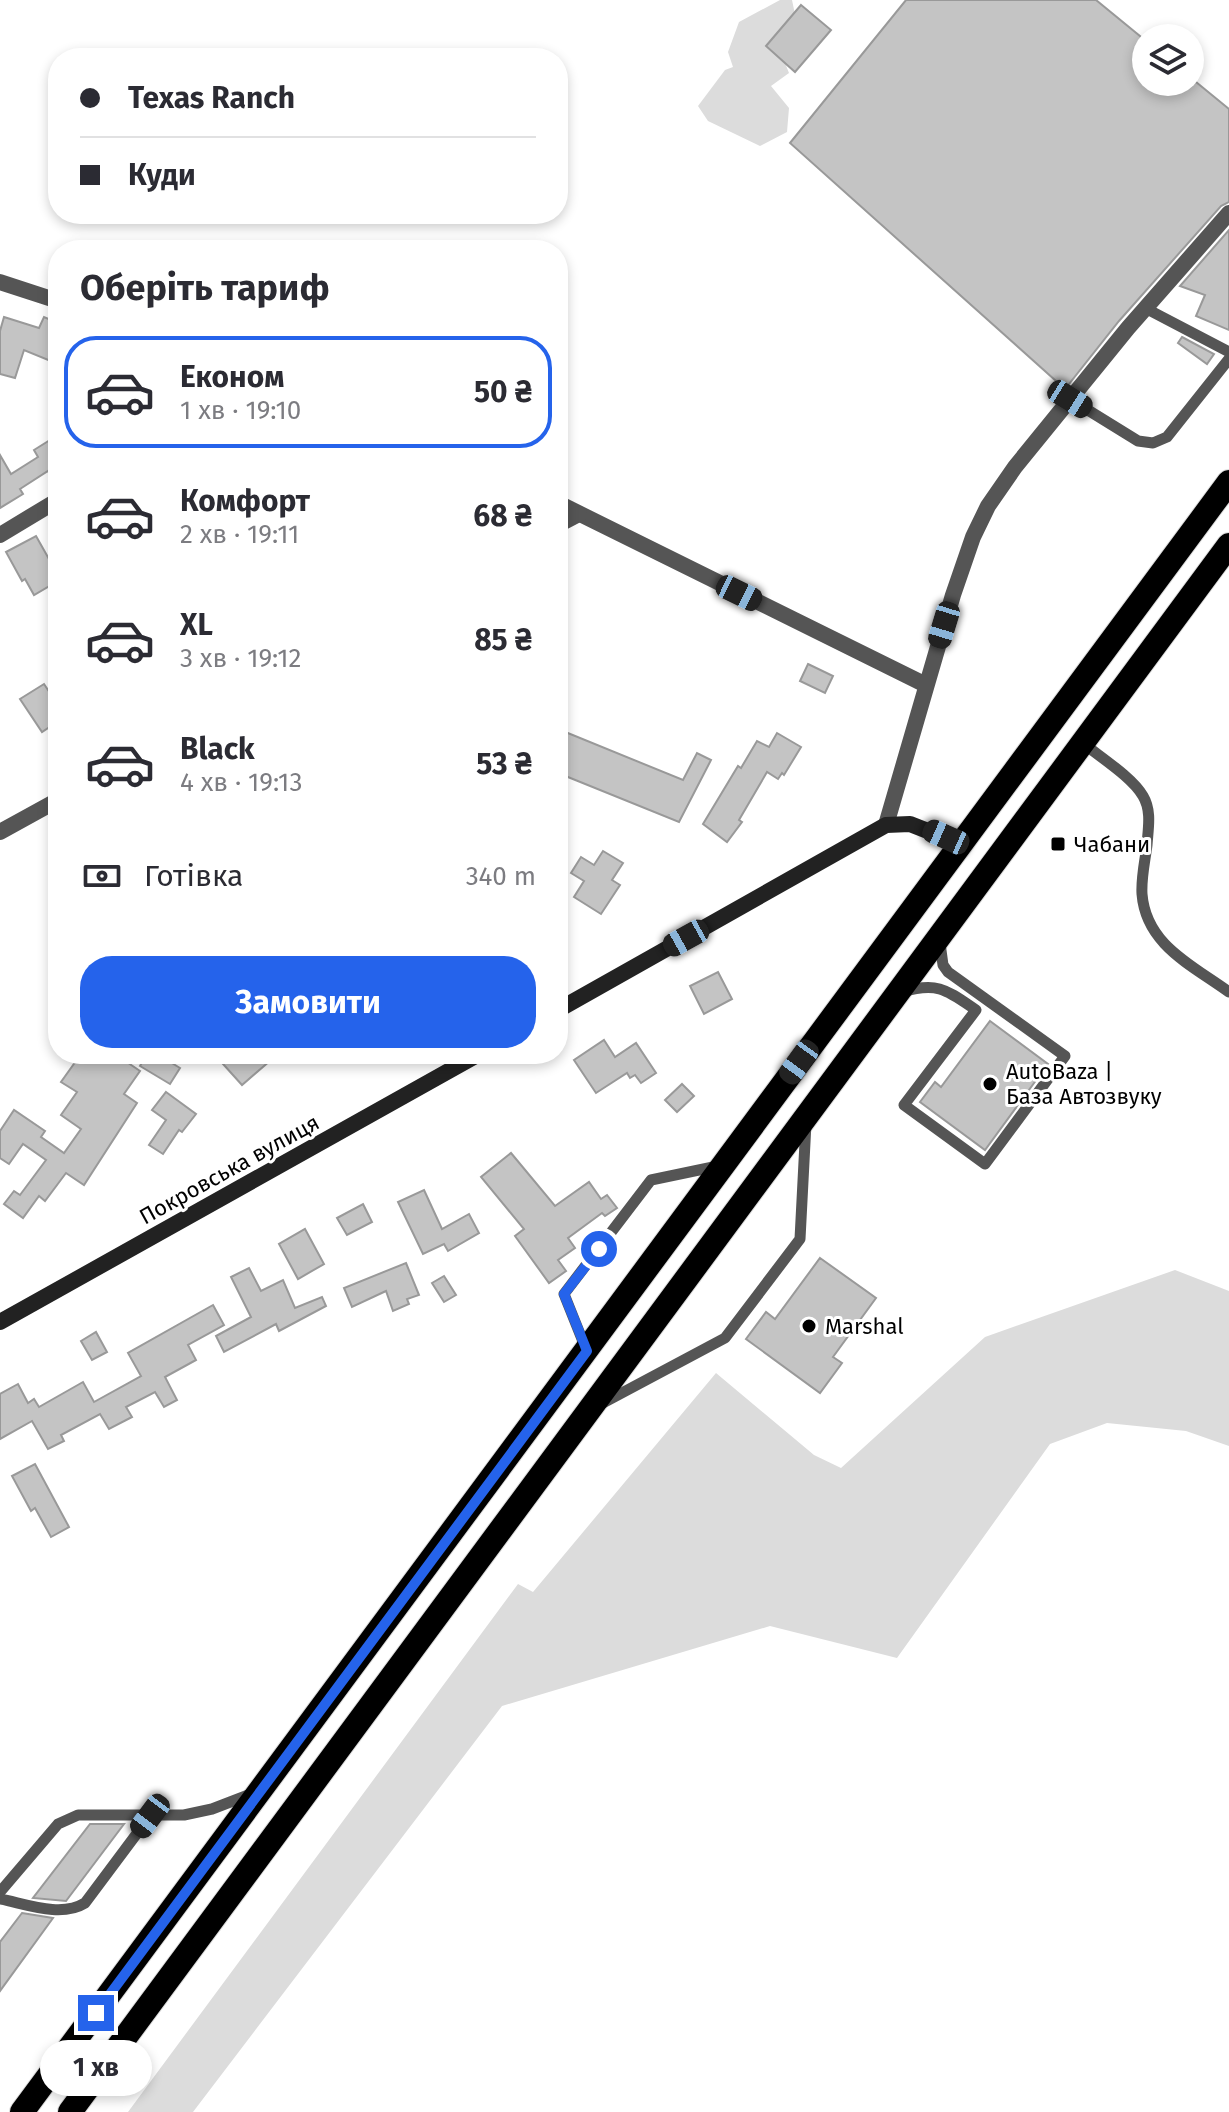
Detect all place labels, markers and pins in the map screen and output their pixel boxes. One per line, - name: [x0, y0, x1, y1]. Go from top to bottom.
- place label: Чабани: [1074, 831, 1150, 858]
- marker: Чабани: [1049, 835, 1067, 853]
- place label: AutoBaza | База Автозвуку: [1006, 1058, 1162, 1110]
- marker: AutoBaza | База Автозвуку: [981, 1075, 999, 1093]
- place label: Marshal: [825, 1313, 904, 1340]
- marker: Marshal: [800, 1317, 818, 1335]

